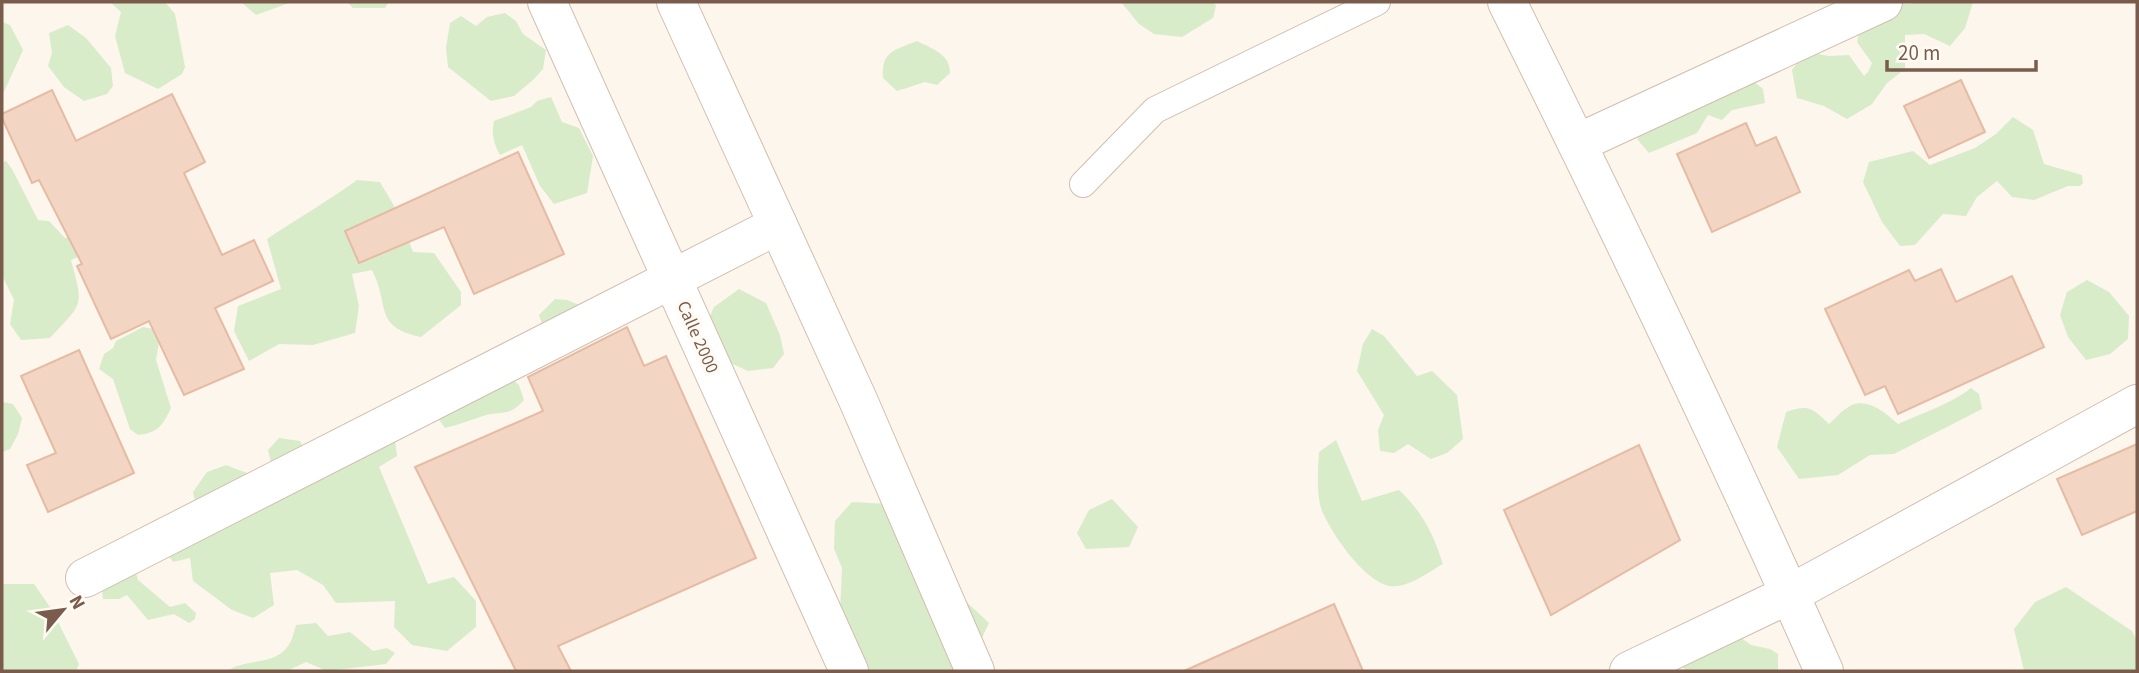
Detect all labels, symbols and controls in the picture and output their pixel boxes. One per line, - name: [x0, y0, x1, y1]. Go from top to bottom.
- scale bar: [1887, 28, 2036, 72]
- text: 20 m: [1898, 38, 1940, 68]
- street label: Calle 2000: [670, 297, 725, 377]
- north arrow: [28, 575, 98, 645]
- text: N: [62, 590, 91, 615]

